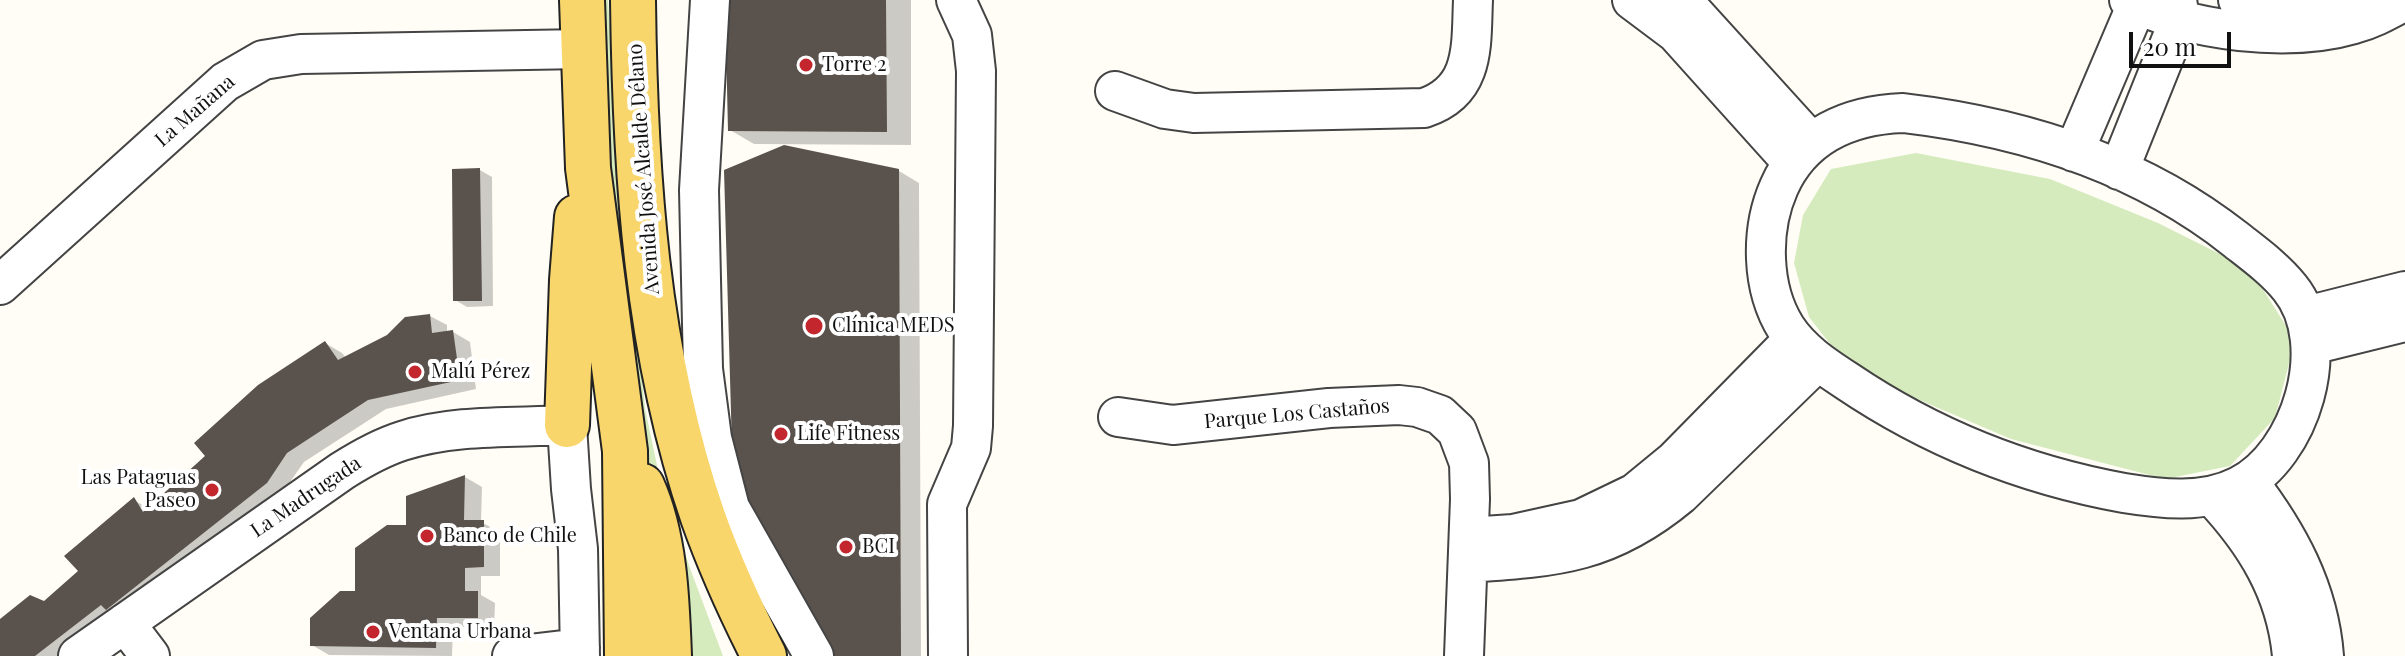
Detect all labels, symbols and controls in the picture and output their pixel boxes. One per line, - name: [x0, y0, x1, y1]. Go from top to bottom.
- scale bar: [2133, 16, 2235, 66]
- text: 20 m: [2143, 30, 2196, 62]
- street label: Avenida José Alcalde Délano: [623, 43, 665, 295]
- place label: Torre 2: [822, 53, 887, 77]
- marker: Torre 2: [797, 56, 815, 74]
- street label: La Mañana: [150, 70, 240, 152]
- place label: Clínica MEDS: [832, 314, 955, 338]
- marker: Clínica MEDS: [803, 315, 825, 337]
- place label: Malú Pérez: [431, 360, 530, 384]
- marker: Malú Pérez: [406, 363, 424, 381]
- street label: Parque Los Castaños: [1203, 394, 1391, 434]
- place label: Life Fitness: [797, 422, 900, 446]
- marker: Life Fitness: [772, 425, 790, 443]
- street label: La Madrugada: [246, 451, 366, 543]
- place label: Las Pataguas Paseo: [81, 466, 196, 513]
- marker: Las Pataguas Paseo: [203, 481, 221, 499]
- place label: Banco de Chile: [443, 524, 577, 548]
- marker: Banco de Chile: [418, 527, 436, 545]
- place label: BCI: [862, 535, 895, 559]
- marker: BCI: [837, 538, 855, 556]
- place label: Ventana Urbana: [389, 620, 531, 644]
- marker: Ventana Urbana: [364, 623, 382, 641]

